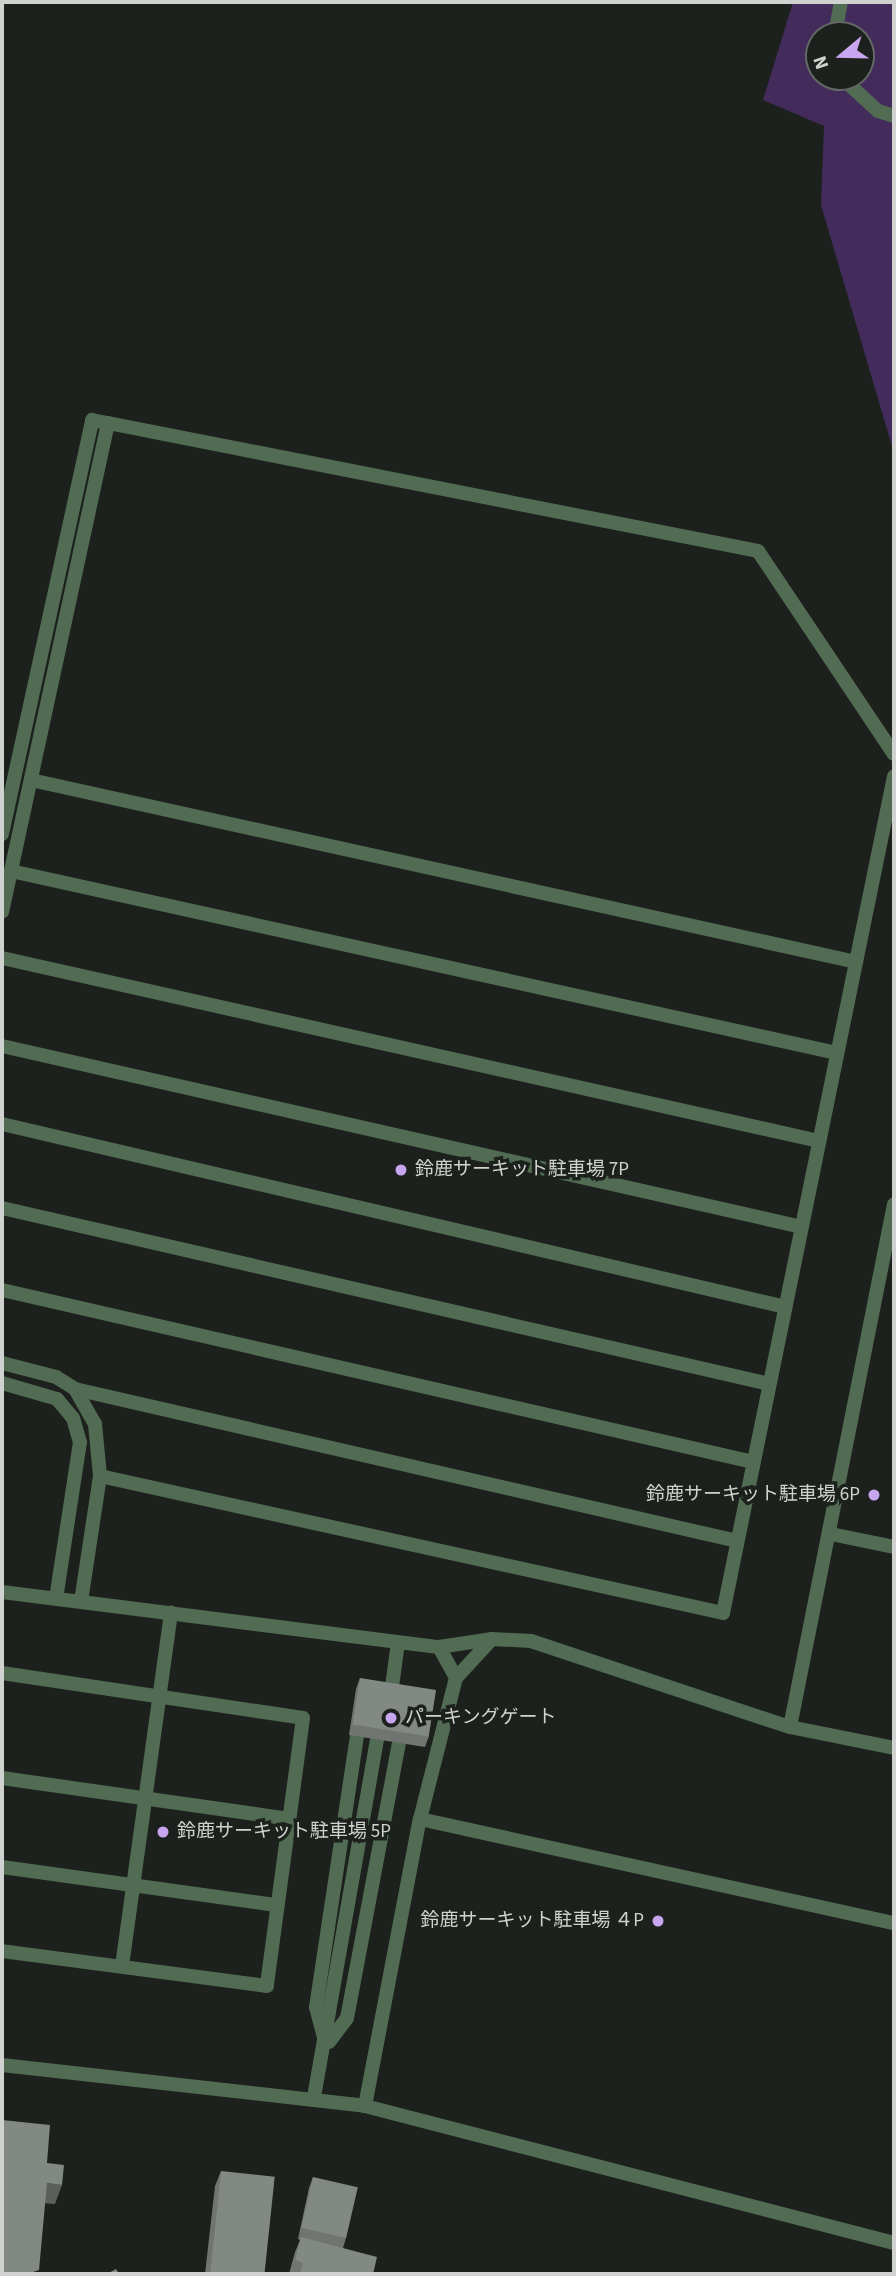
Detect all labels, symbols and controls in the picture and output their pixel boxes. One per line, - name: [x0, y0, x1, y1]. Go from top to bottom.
- north arrow: [805, 21, 875, 91]
- text: N: [807, 52, 836, 73]
- place label: 鈴鹿サーキット駐車場 7P: [415, 1159, 629, 1181]
- marker: 鈴鹿サーキット駐車場 7P: [393, 1162, 409, 1178]
- place label: 鈴鹿サーキット駐車場 6P: [646, 1484, 860, 1506]
- marker: 鈴鹿サーキット駐車場 6P: [866, 1487, 882, 1503]
- place label: パーキングゲート: [405, 1707, 557, 1729]
- marker: パーキングゲート: [383, 1710, 399, 1726]
- place label: 鈴鹿サーキット駐車場 5P: [177, 1821, 391, 1843]
- marker: 鈴鹿サーキット駐車場 5P: [155, 1824, 171, 1840]
- place label: 鈴鹿サーキット駐車場 ４P: [420, 1910, 644, 1932]
- marker: 鈴鹿サーキット駐車場 ４P: [650, 1913, 666, 1929]

